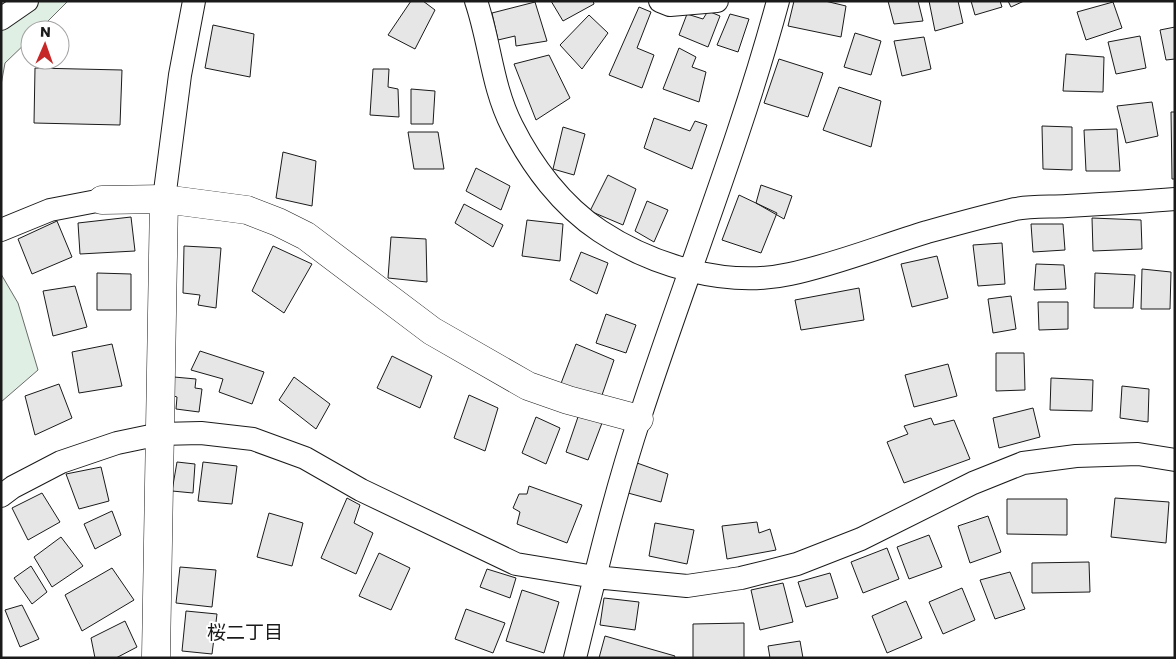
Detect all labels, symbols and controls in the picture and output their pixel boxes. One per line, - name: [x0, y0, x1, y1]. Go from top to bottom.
- north arrow: [20, 20, 70, 70]
- text: N: [40, 22, 51, 42]
- district label: 桜二丁目: [207, 619, 283, 646]

